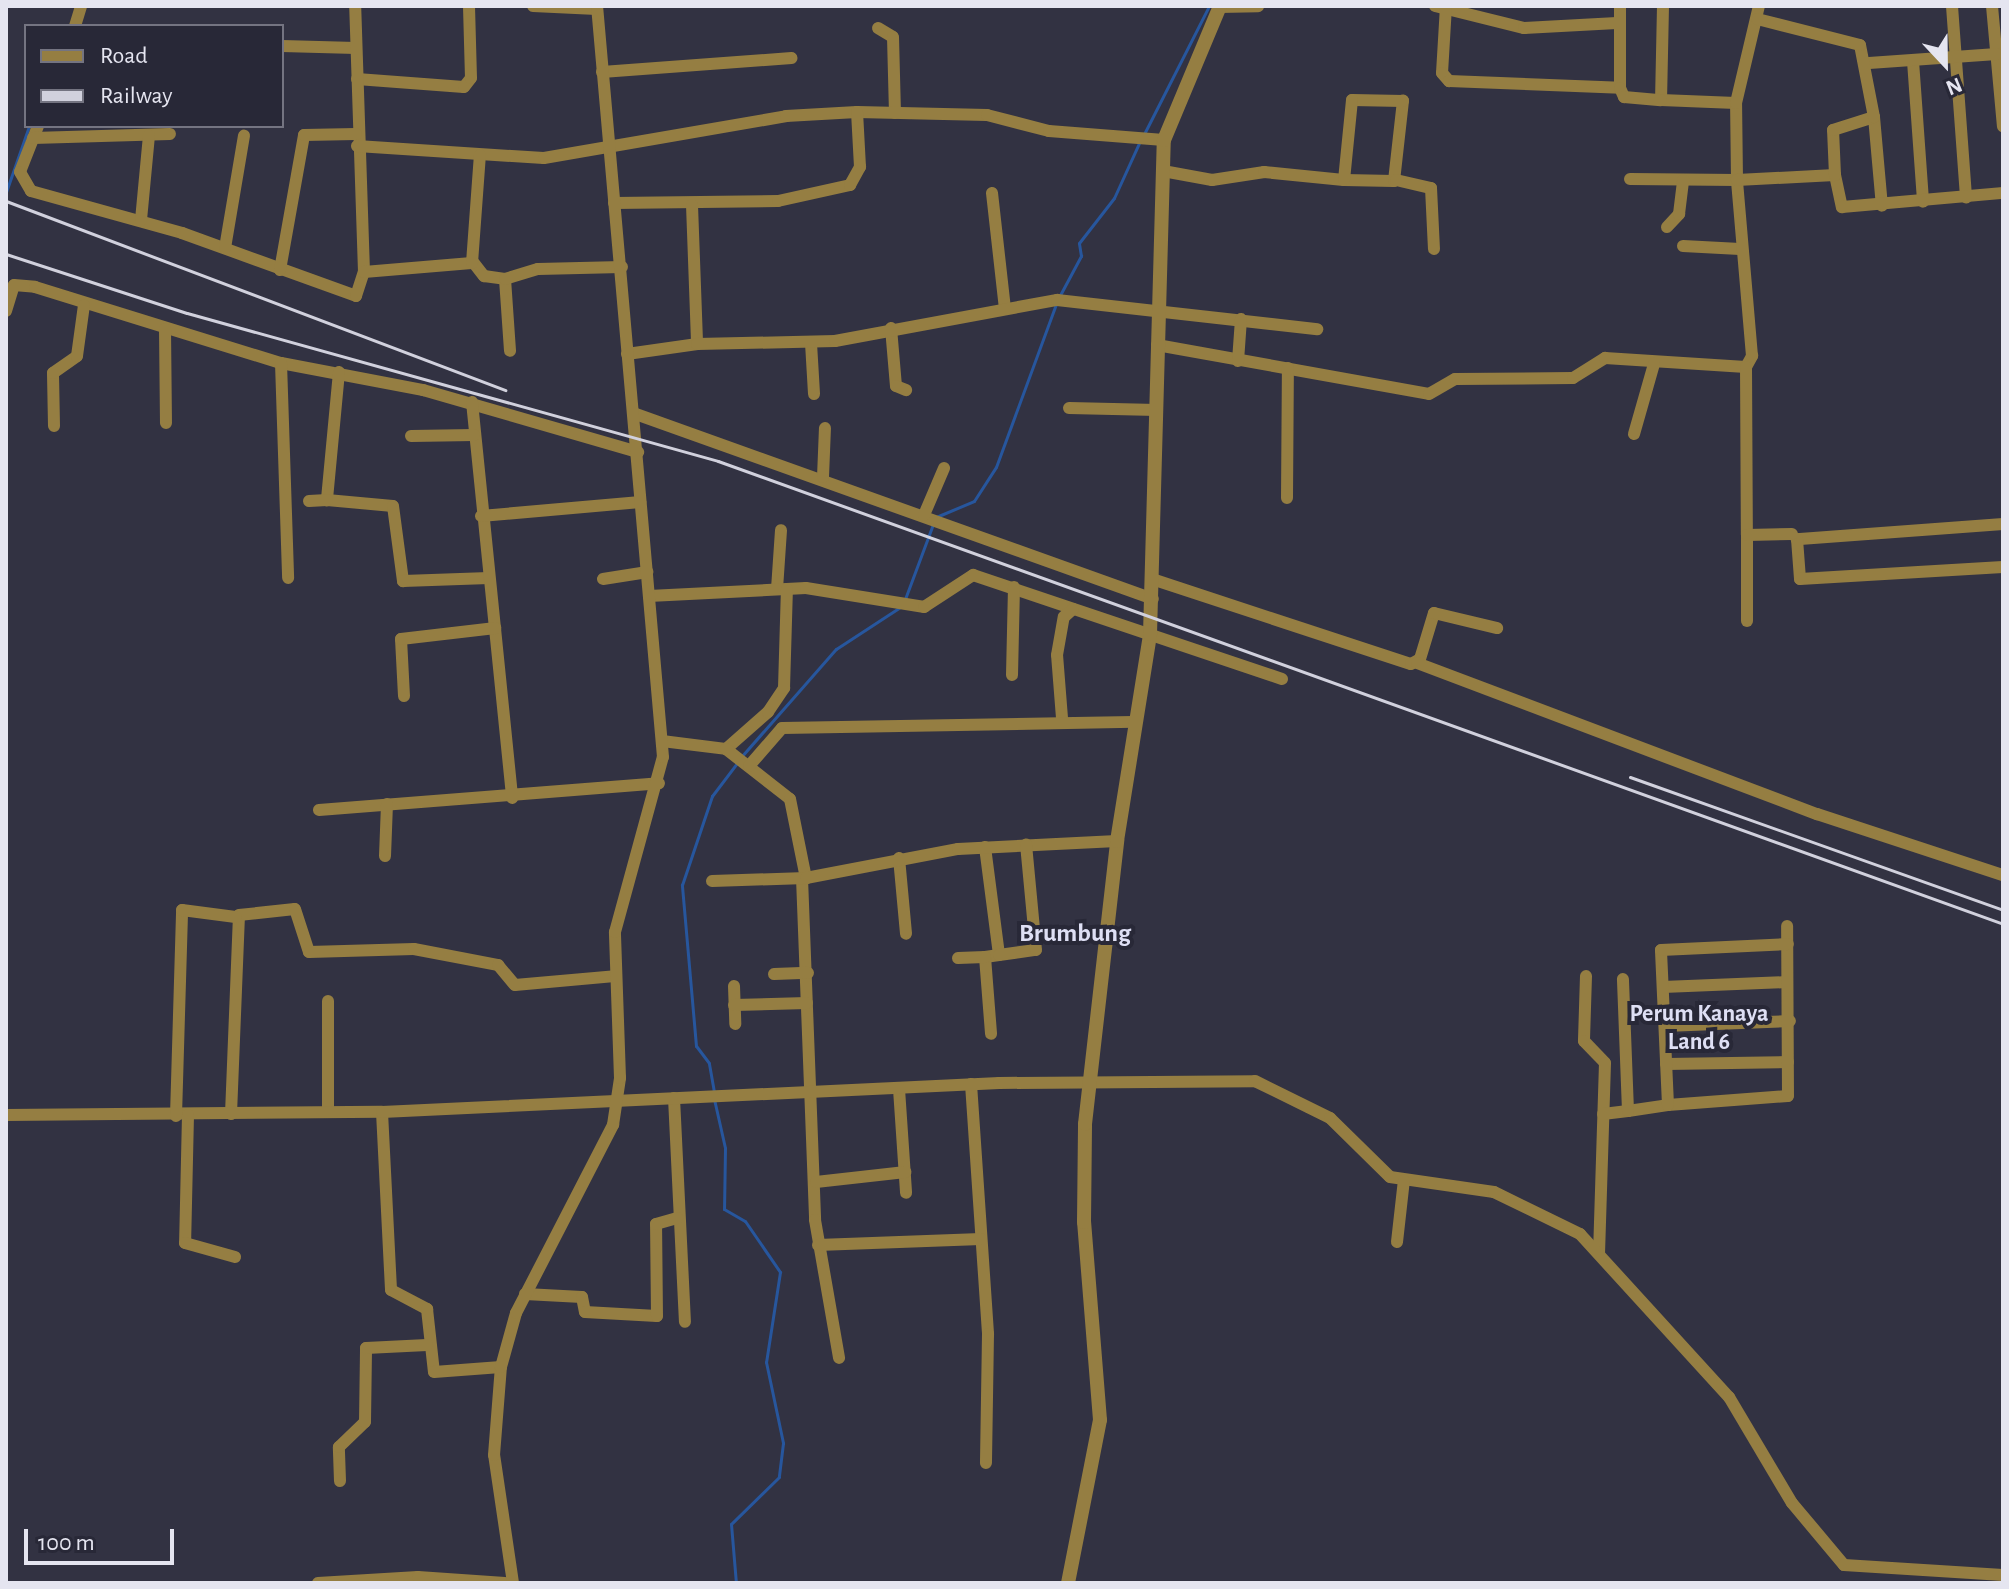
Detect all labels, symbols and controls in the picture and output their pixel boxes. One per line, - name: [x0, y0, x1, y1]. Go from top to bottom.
- legend: [24, 24, 284, 128]
- north arrow: [1905, 24, 1985, 104]
- text: Road: [100, 44, 148, 68]
- text: N: [1943, 73, 1965, 99]
- text: Railway: [100, 84, 172, 108]
- district label: Brumbung: [1019, 918, 1131, 950]
- district label: Perum Kanaya Land 6: [1630, 1001, 1768, 1057]
- scale bar: [28, 1513, 178, 1563]
- text: 100 m: [38, 1531, 95, 1555]

